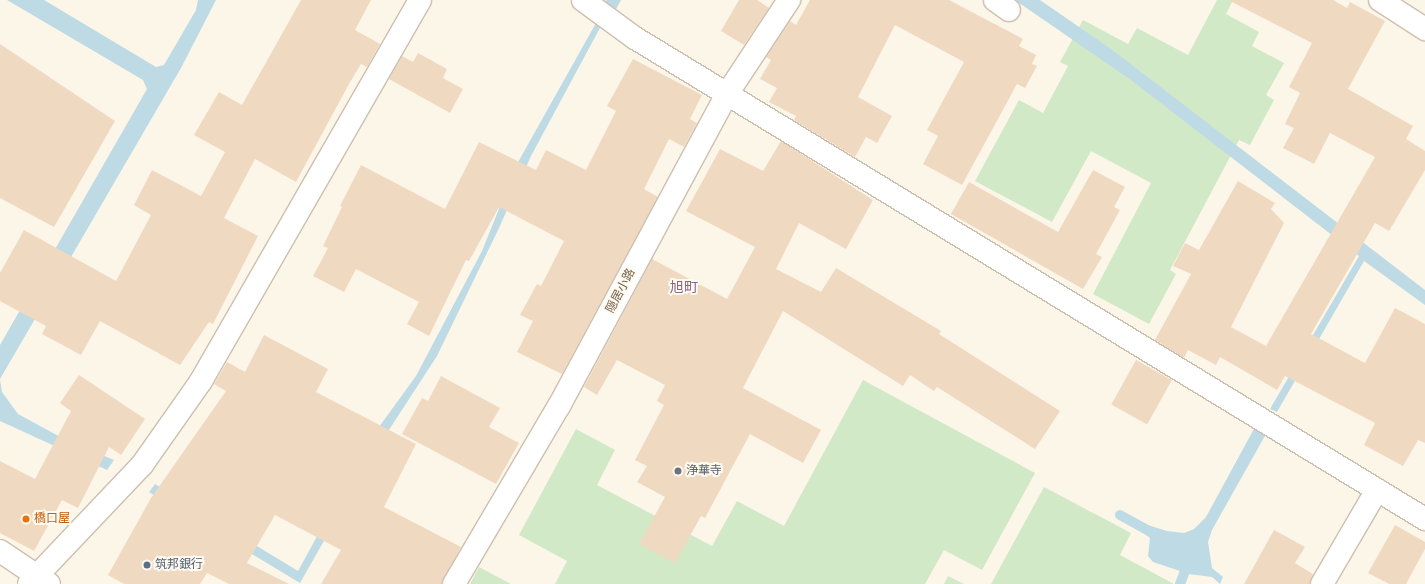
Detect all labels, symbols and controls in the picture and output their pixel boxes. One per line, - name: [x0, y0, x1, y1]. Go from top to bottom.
- street label: 隠居小路: [603, 266, 639, 316]
- district label: 旭町: [670, 280, 698, 296]
- place label: 浄華寺: [686, 464, 722, 478]
- marker: 浄華寺: [673, 466, 683, 476]
- place label: 橋口屋: [34, 512, 70, 526]
- marker: 橋口屋: [21, 514, 31, 524]
- place label: 筑邦銀行: [155, 558, 203, 572]
- marker: 筑邦銀行: [142, 560, 152, 570]

